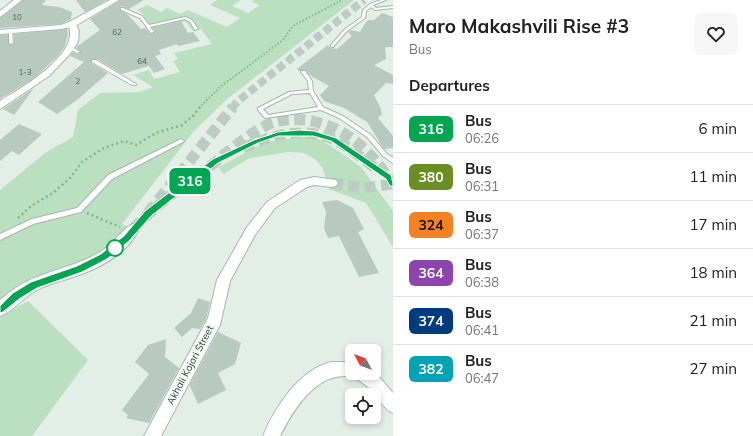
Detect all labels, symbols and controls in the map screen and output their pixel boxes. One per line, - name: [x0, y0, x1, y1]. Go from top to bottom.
- house number: 10: [12, 12, 22, 22]
- button: heart: [695, 13, 737, 55]
- text: Maro Makashvili Rise #3: [409, 14, 629, 38]
- house number: 62: [112, 27, 122, 37]
- text: Bus: [409, 41, 432, 57]
- house number: 64: [137, 56, 147, 66]
- house number: 1-3: [18, 67, 32, 77]
- house number: 2: [76, 76, 81, 86]
- text: Departures: [409, 76, 490, 95]
- text: Bus: [465, 111, 492, 130]
- text: 6 min: [699, 119, 737, 138]
- text: 316: [418, 120, 444, 138]
- text: 06:26: [465, 130, 499, 146]
- text: Bus: [465, 159, 492, 178]
- text: 11 min: [690, 167, 737, 186]
- line badge: 316: [167, 168, 213, 194]
- text: 380: [418, 168, 444, 186]
- text: 316: [177, 172, 203, 190]
- text: 06:31: [465, 178, 499, 194]
- text: Bus: [465, 207, 492, 226]
- text: 17 min: [690, 215, 737, 234]
- text: 324: [418, 216, 444, 234]
- text: 06:37: [465, 226, 499, 242]
- unlabelled marker: [106, 239, 124, 257]
- text: Bus: [465, 255, 492, 274]
- text: 18 min: [690, 263, 737, 282]
- text: 364: [418, 264, 444, 282]
- text: 06:38: [465, 274, 499, 290]
- text: Bus: [465, 303, 492, 322]
- text: 21 min: [690, 311, 737, 330]
- text: 374: [418, 312, 444, 330]
- text: 06:41: [465, 322, 499, 338]
- street label: Akhali Kojori Street: [164, 323, 217, 407]
- north arrow: [345, 344, 381, 380]
- map controls: [345, 344, 381, 424]
- text: Bus: [465, 351, 492, 370]
- text: 27 min: [690, 359, 737, 378]
- text: 382: [418, 360, 444, 378]
- text: 06:47: [465, 370, 499, 386]
- button: locate: [345, 388, 381, 424]

